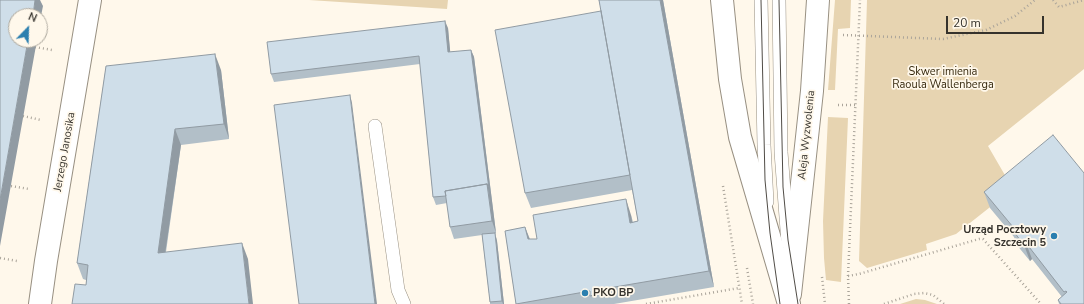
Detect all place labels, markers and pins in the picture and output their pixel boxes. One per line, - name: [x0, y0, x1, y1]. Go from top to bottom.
- place label: Urząd Pocztowy Szczecin 5: [963, 223, 1046, 249]
- marker: Urząd Pocztowy Szczecin 5: [1049, 231, 1059, 241]
- place label: PKO BP: [593, 286, 634, 300]
- marker: PKO BP: [580, 288, 590, 298]

